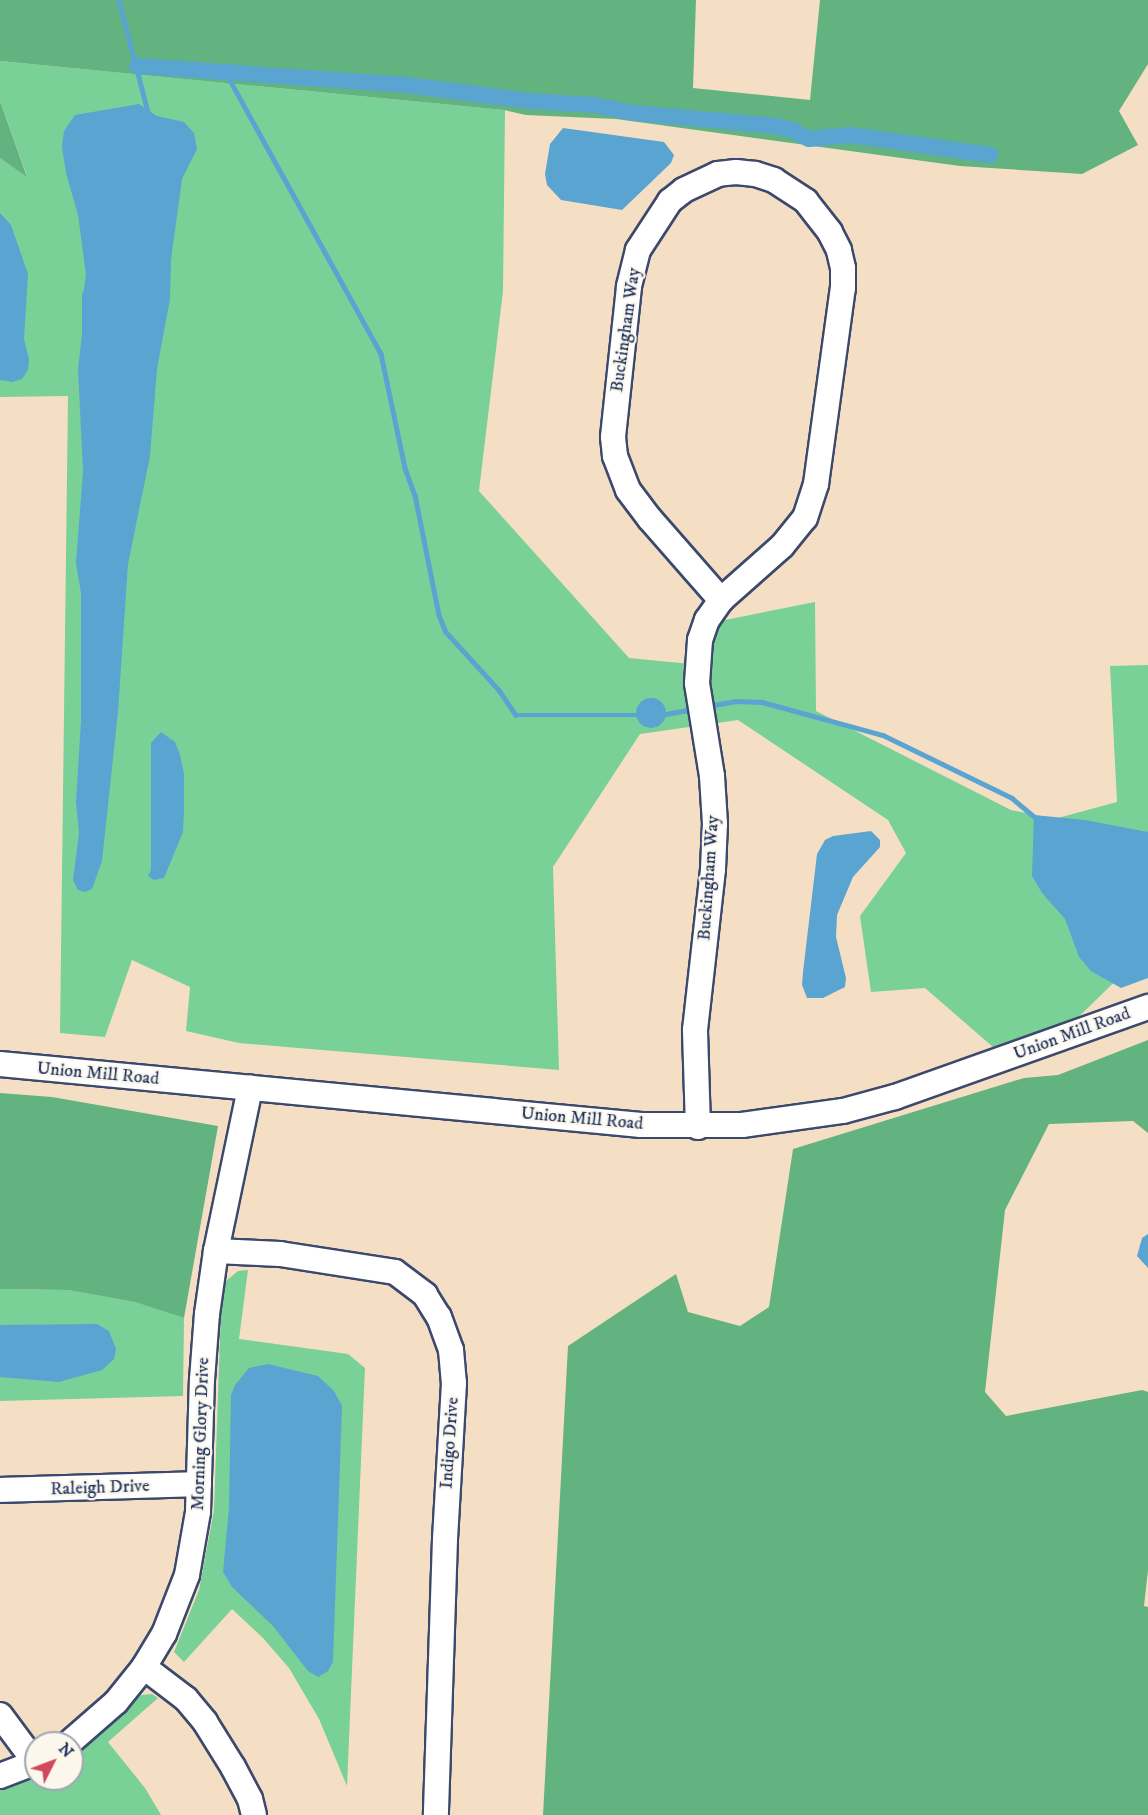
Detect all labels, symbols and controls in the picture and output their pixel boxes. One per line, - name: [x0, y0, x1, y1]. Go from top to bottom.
- street label: Buckingham Way: [607, 266, 645, 394]
- street label: Buckingham Way: [694, 815, 724, 941]
- street label: Union Mill Road: [1011, 1003, 1133, 1065]
- street label: Union Mill Road: [36, 1058, 160, 1090]
- street label: Union Mill Road: [520, 1103, 644, 1135]
- street label: Morning Glory Drive: [188, 1357, 214, 1511]
- street label: Indigo Drive: [436, 1396, 464, 1490]
- street label: Raleigh Drive: [50, 1475, 150, 1501]
- north arrow: [24, 1731, 84, 1791]
- text: N: [54, 1739, 78, 1762]

